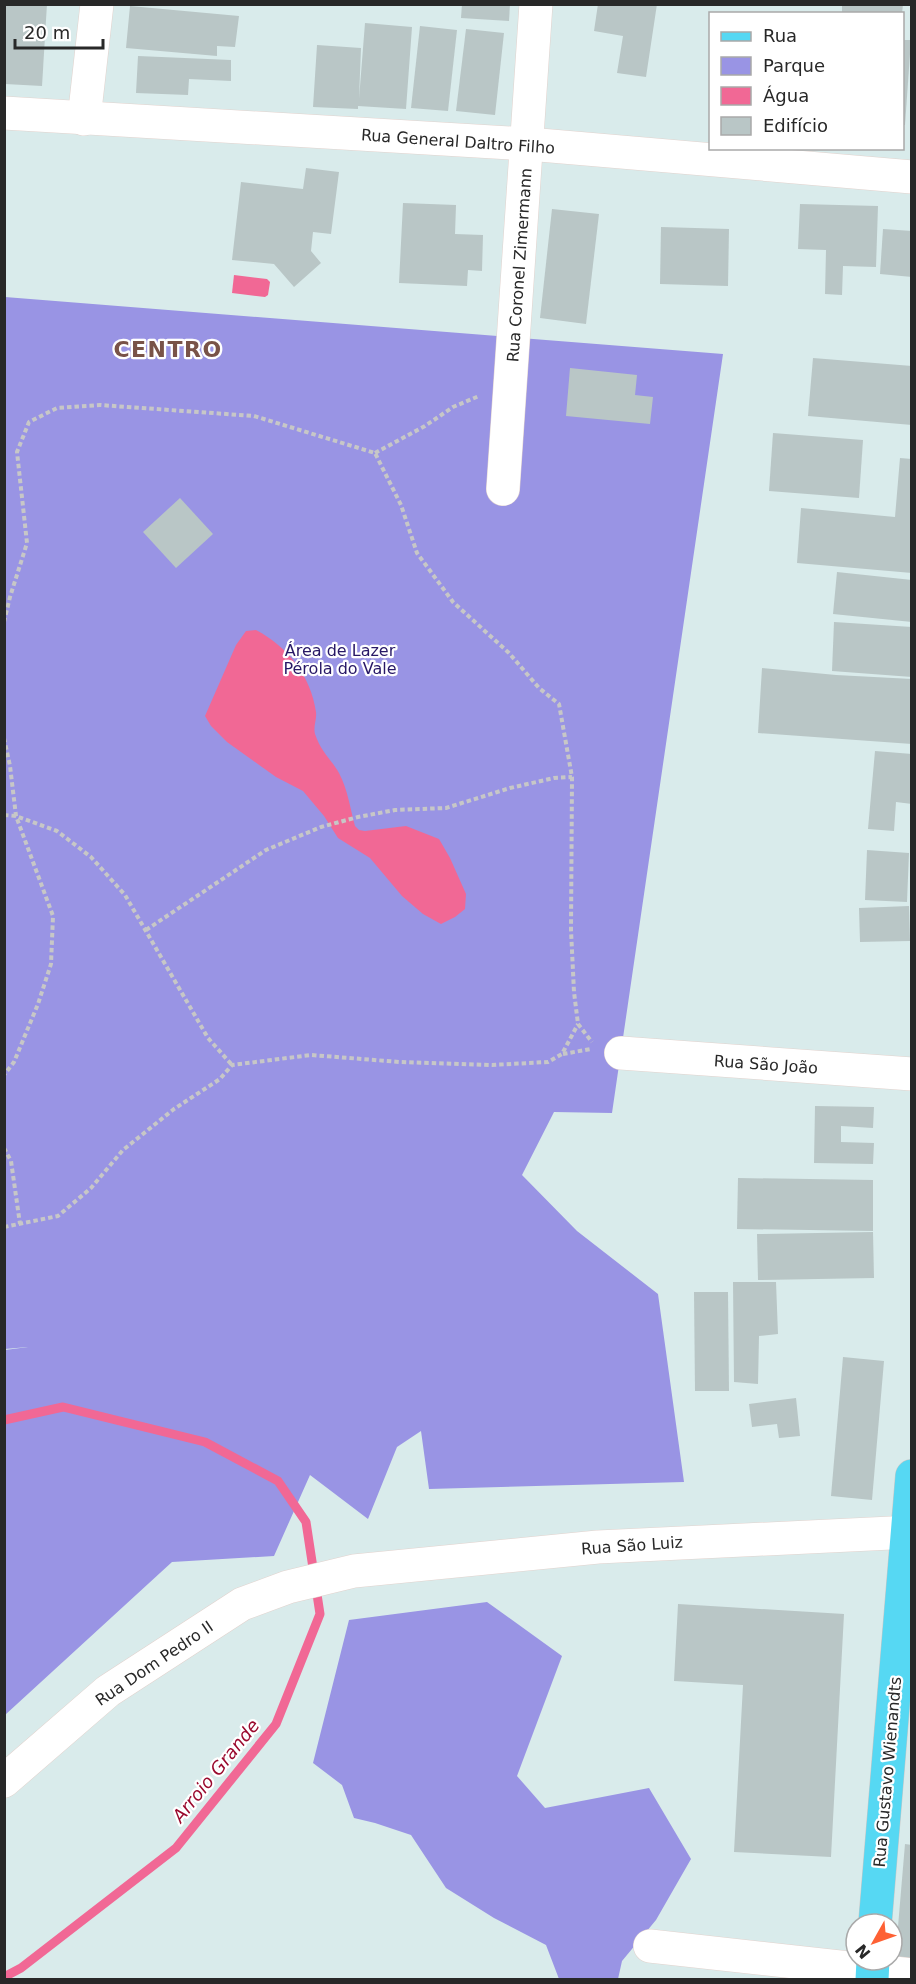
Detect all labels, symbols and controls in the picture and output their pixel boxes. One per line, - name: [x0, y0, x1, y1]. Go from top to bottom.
- scale bar: [15, 12, 104, 50]
- legend: [709, 12, 904, 150]
- text: 20 m: [24, 22, 70, 43]
- text: Rua: [763, 25, 797, 46]
- text: Parque: [763, 55, 825, 76]
- text: Água: [763, 85, 809, 106]
- text: Edifício: [763, 115, 828, 136]
- street label: Rua General Daltro Filho: [360, 125, 556, 158]
- street label: Rua Coronel Zimermann: [503, 167, 536, 363]
- district label: CENTRO: [113, 337, 223, 362]
- park label: Área de Lazer Pérola do Vale: [283, 641, 397, 678]
- street label: Rua São João: [713, 1051, 819, 1078]
- street label: Rua São Luiz: [581, 1532, 684, 1559]
- street label: Rua Dom Pedro II: [92, 1617, 217, 1710]
- street label: Rua Gustavo Wienandts: [870, 1676, 905, 1868]
- water label: Arroio Grande: [167, 1715, 263, 1827]
- north arrow: [844, 1912, 904, 1972]
- text: N: [851, 1940, 874, 1963]

